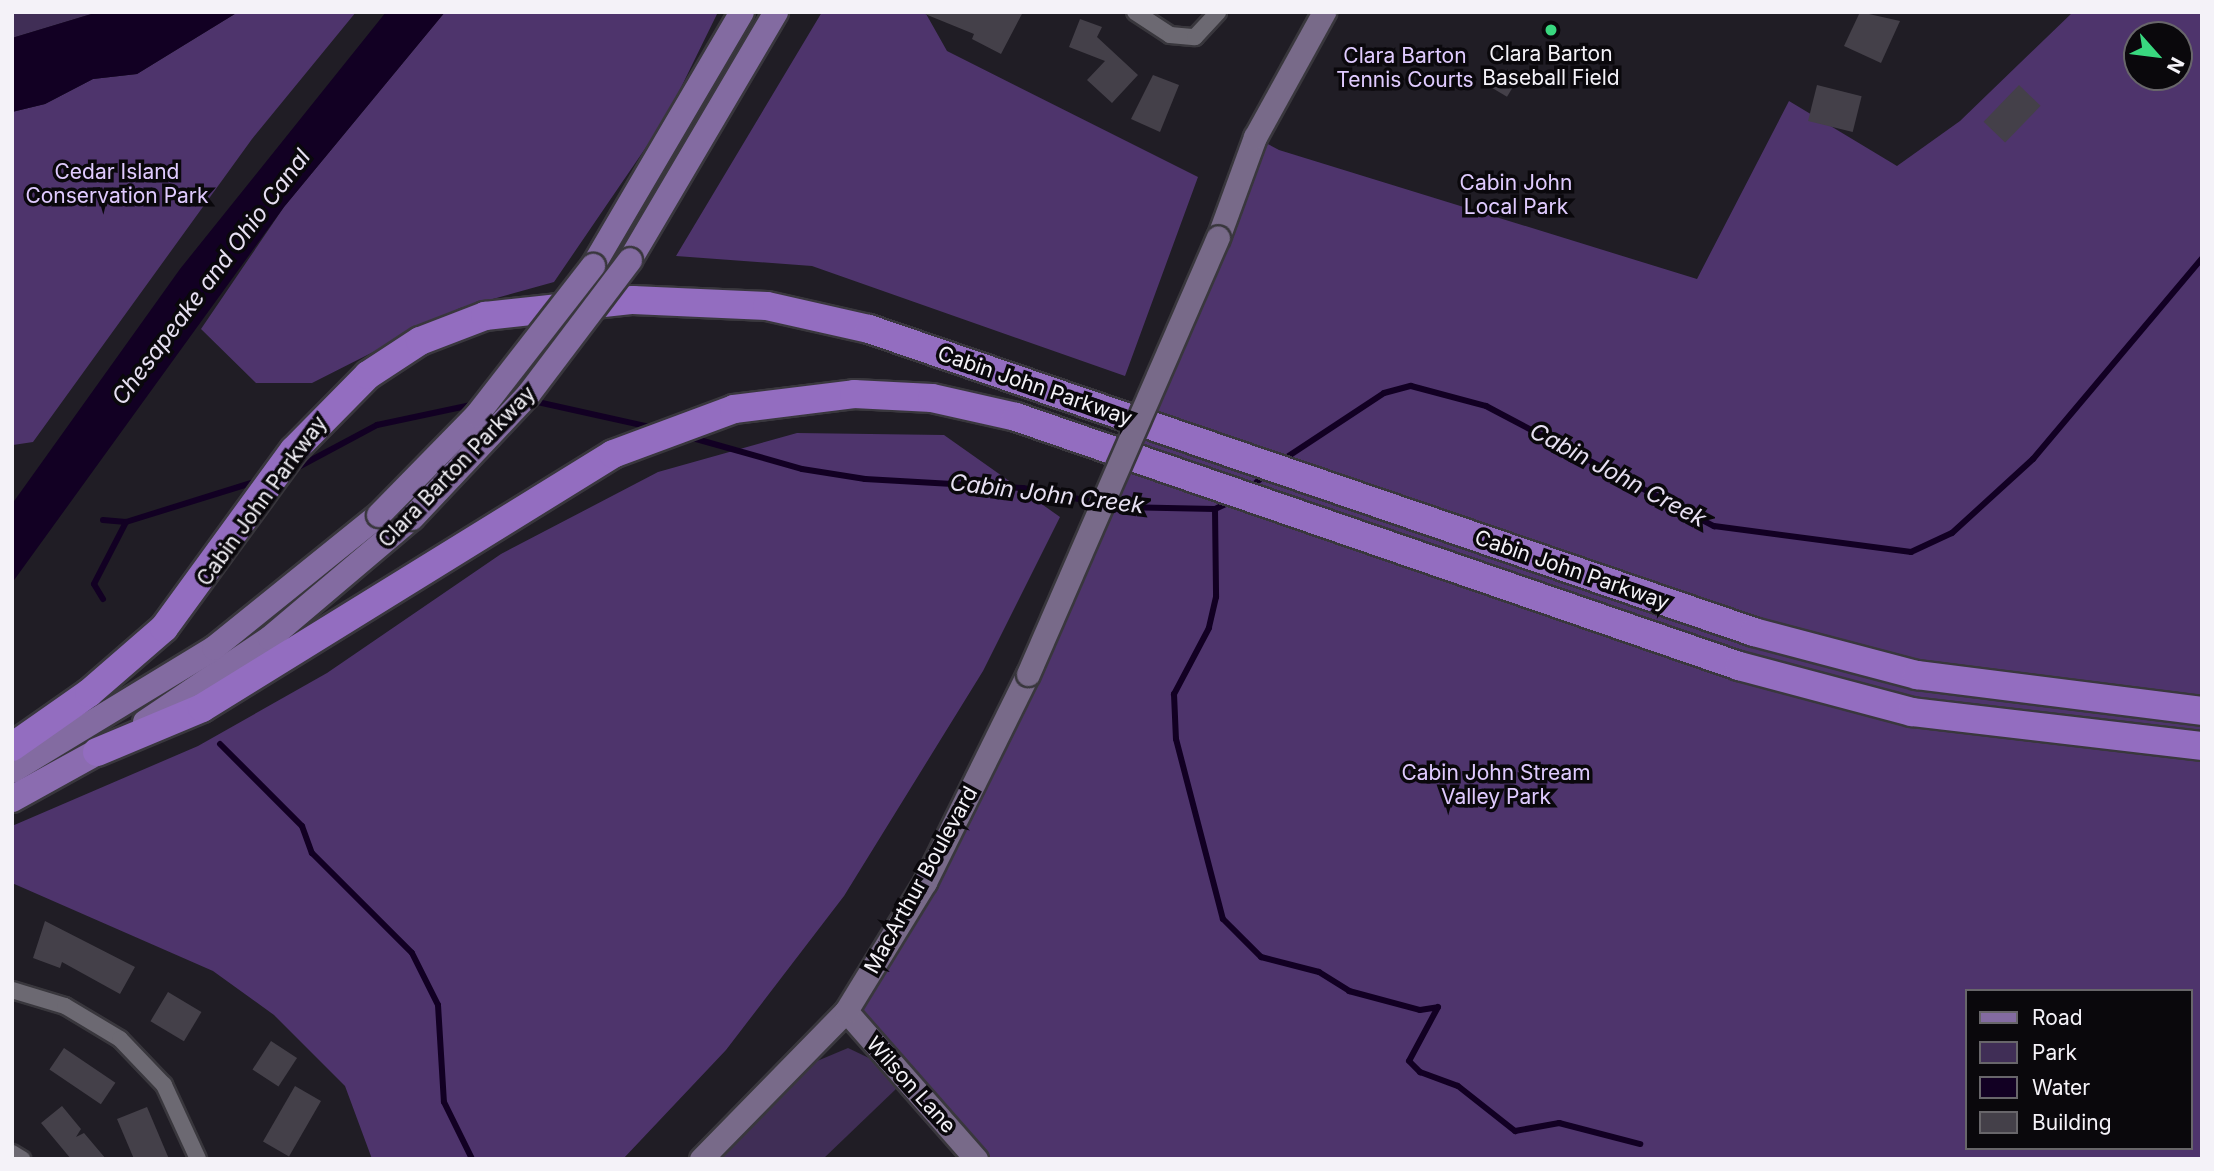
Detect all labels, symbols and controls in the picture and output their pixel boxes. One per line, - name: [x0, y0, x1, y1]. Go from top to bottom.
- north arrow: [2123, 21, 2193, 91]
- marker: Clara Barton Baseball Field: [1543, 22, 1559, 38]
- place label: Clara Barton Baseball Field: [1482, 41, 1620, 91]
- park label: Clara Barton Tennis Courts: [1336, 43, 1474, 93]
- text: N: [2162, 53, 2189, 77]
- water label: Chesapeake and Ohio Canal: [106, 144, 316, 410]
- park label: Cedar Island Conservation Park: [25, 159, 209, 209]
- park label: Cabin John Local Park: [1460, 170, 1572, 220]
- street label: Cabin John Parkway: [934, 341, 1136, 431]
- street label: Clara Barton Parkway: [373, 381, 541, 553]
- street label: Cabin John Parkway: [192, 411, 332, 591]
- water label: Cabin John Creek: [1525, 417, 1711, 533]
- water label: Cabin John Creek: [948, 468, 1146, 520]
- street label: Cabin John Parkway: [1471, 525, 1673, 615]
- park label: Cabin John Stream Valley Park: [1401, 760, 1591, 810]
- street label: MacArthur Boulevard: [859, 782, 983, 978]
- legend: [1966, 989, 2193, 1150]
- text: Road: [2032, 1005, 2083, 1030]
- street label: Wilson Lane: [861, 1032, 961, 1138]
- text: Park: [2032, 1040, 2077, 1065]
- text: Water: [2032, 1075, 2090, 1100]
- text: Building: [2032, 1110, 2112, 1135]

